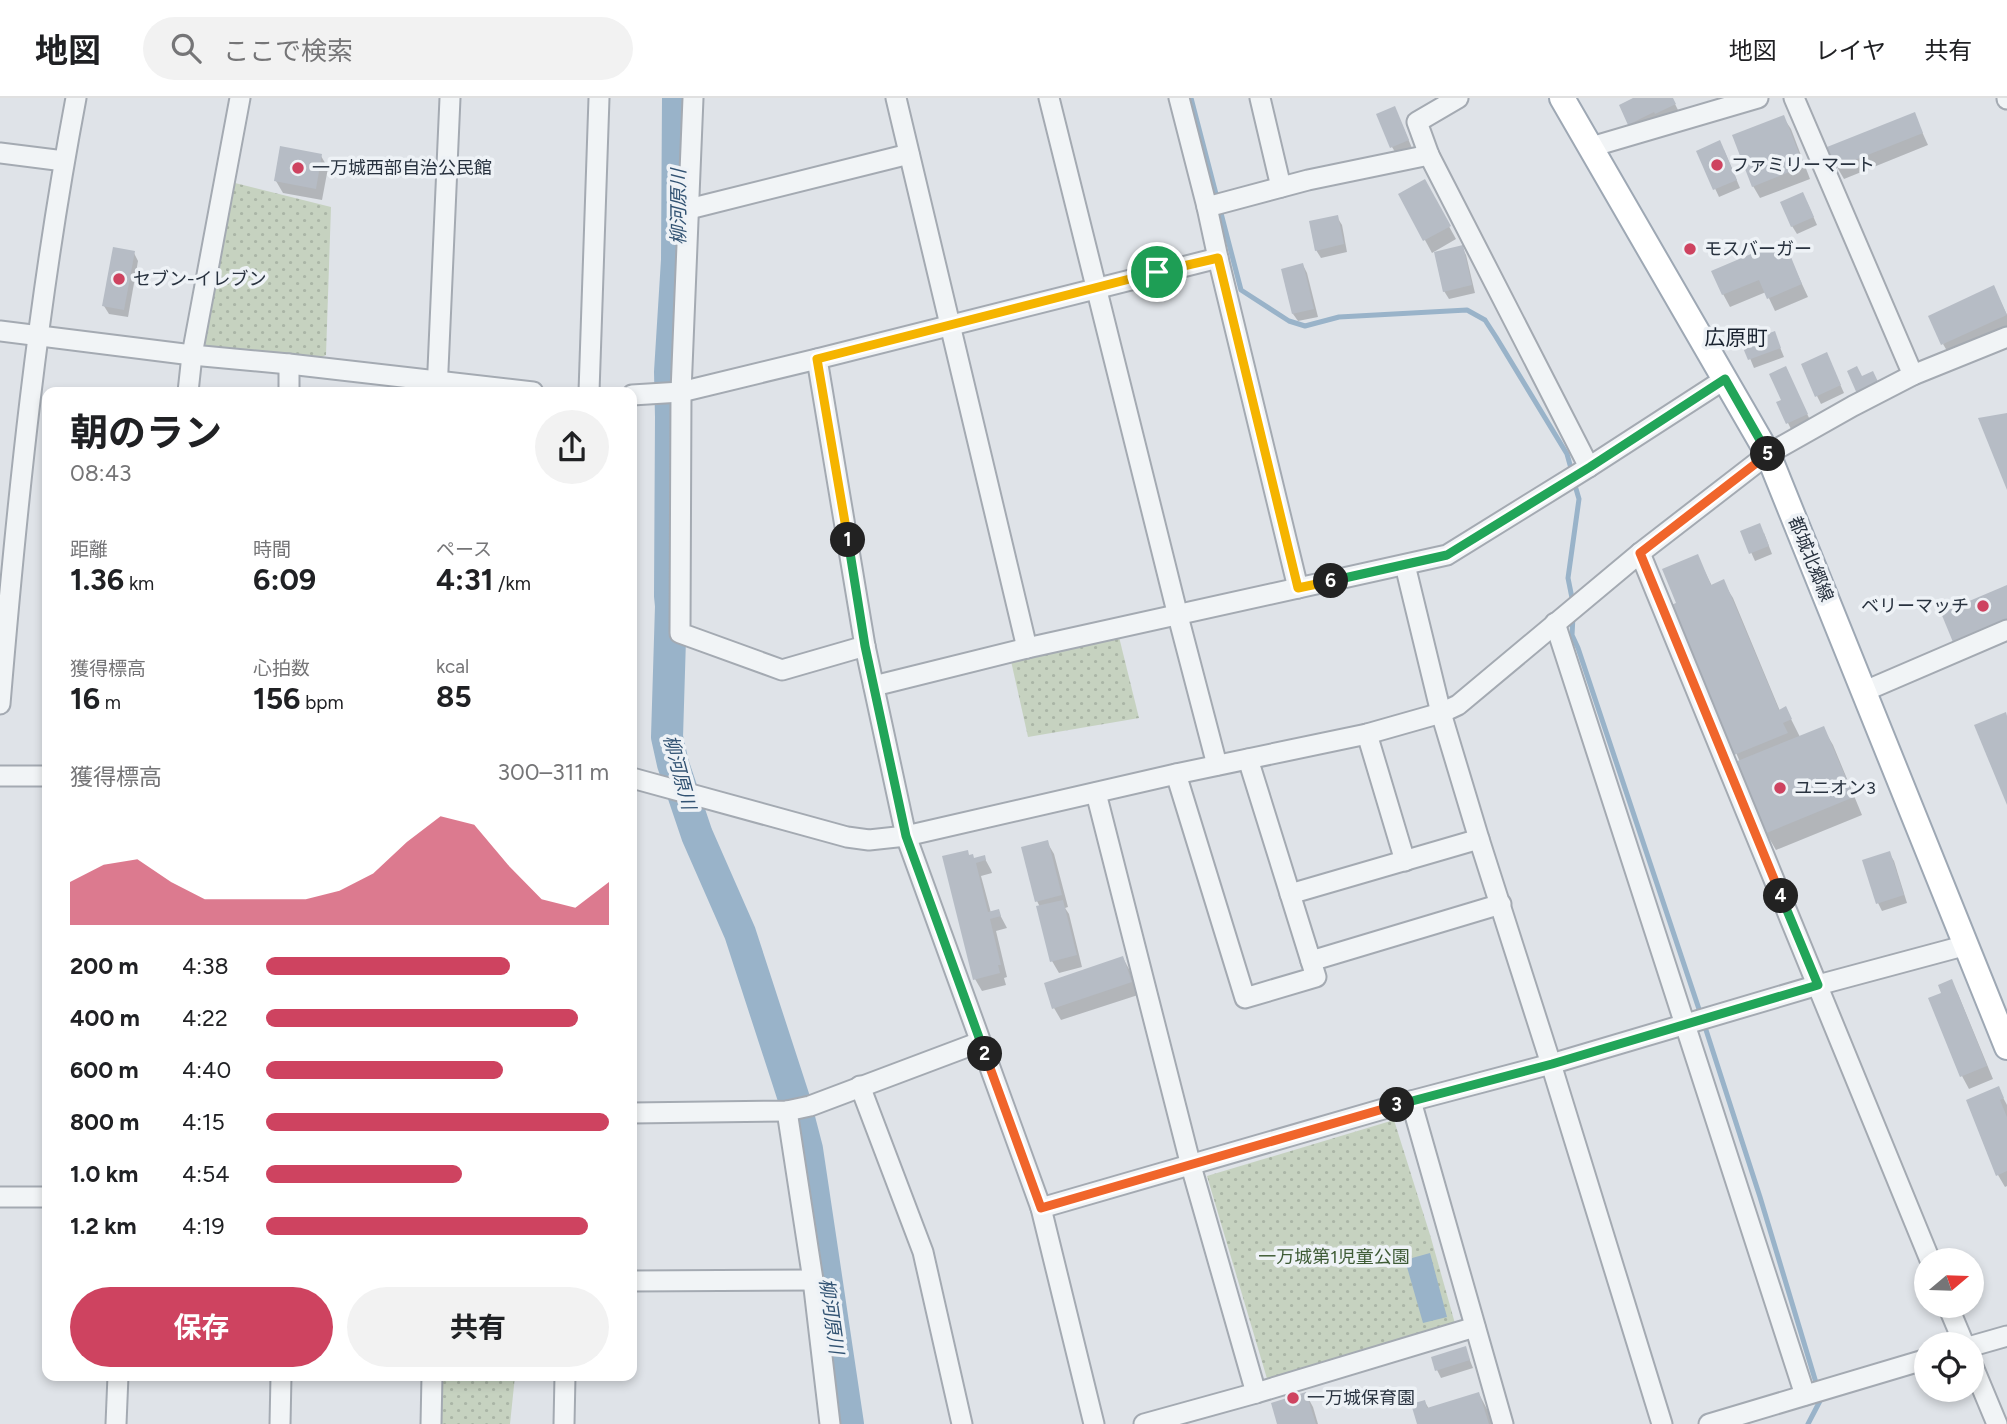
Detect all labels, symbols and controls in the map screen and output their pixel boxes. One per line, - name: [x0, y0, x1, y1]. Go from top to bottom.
- search box: [143, 17, 633, 80]
- icon: search: [167, 29, 205, 67]
- text: 地図: [35, 31, 101, 70]
- text: ここで検索: [223, 35, 353, 67]
- text: 地図: [1729, 36, 1777, 65]
- text: レイヤ: [1815, 36, 1886, 65]
- text: 共有: [1924, 36, 1972, 65]
- place label: ファミリーマート: [1731, 154, 1875, 176]
- place label: 一万城西部自治公民館: [312, 157, 492, 179]
- marker: ファミリーマート: [1709, 157, 1725, 173]
- marker: 一万城西部自治公民館: [290, 160, 306, 176]
- water label: 柳河原川: [667, 167, 690, 245]
- place label: モスバーガー: [1704, 238, 1812, 260]
- marker: モスバーガー: [1682, 241, 1698, 257]
- pin: [1127, 242, 1187, 302]
- icon: arrive: [1138, 253, 1176, 291]
- place label: セブン-イレブン: [133, 268, 267, 290]
- marker: セブン-イレブン: [111, 271, 127, 287]
- district label: 広原町: [1705, 325, 1768, 350]
- text: 朝のラン: [70, 410, 222, 456]
- button: share: [535, 410, 609, 484]
- pin: 5: [1750, 436, 1786, 472]
- text: 5: [1762, 442, 1773, 465]
- text: 08:43: [70, 459, 131, 487]
- street label: 都城北郷線: [1784, 513, 1838, 605]
- pin: 1: [830, 522, 866, 558]
- text: 1: [843, 528, 852, 551]
- text: 距離: [70, 538, 108, 561]
- text: 時間: [253, 538, 291, 561]
- text: ペース: [436, 538, 492, 561]
- text: 1.36: [70, 561, 124, 598]
- text: 6:09: [253, 561, 316, 598]
- text: 4:31: [436, 561, 493, 598]
- pin: 6: [1314, 564, 1348, 598]
- text: 6: [1325, 569, 1336, 592]
- text: km: [124, 572, 154, 595]
- text: /km: [493, 572, 531, 595]
- place label: ベリーマッチ: [1861, 595, 1969, 617]
- marker: ベリーマッチ: [1975, 598, 1991, 614]
- text: kcal: [436, 655, 469, 678]
- text: 獲得標高: [70, 657, 146, 680]
- text: 心拍数: [253, 657, 310, 680]
- text: 85: [436, 678, 472, 715]
- text: 16: [70, 680, 100, 717]
- text: 156: [253, 680, 301, 717]
- text: m: [100, 691, 121, 714]
- text: bpm: [301, 691, 344, 714]
- water label: 柳河原川: [659, 732, 701, 814]
- text: 300–311 m: [498, 758, 609, 786]
- text: 獲得標高: [70, 763, 162, 791]
- place label: ユニオン3: [1794, 777, 1876, 799]
- marker: ユニオン3: [1772, 780, 1788, 796]
- pin: 4: [1764, 878, 1798, 914]
- text: 4: [1774, 884, 1787, 907]
- text: 200 m: [70, 952, 139, 980]
- text: 4:38: [182, 952, 229, 980]
- text: 400 m: [70, 1004, 140, 1032]
- text: 4:22: [182, 1004, 228, 1032]
- pin: 2: [968, 1037, 1002, 1072]
- text: 2: [979, 1042, 990, 1065]
- text: 600 m: [70, 1056, 139, 1084]
- text: 4:40: [182, 1056, 231, 1084]
- pin: 3: [1380, 1088, 1414, 1122]
- text: 3: [1391, 1093, 1402, 1116]
- text: 800 m: [70, 1108, 139, 1136]
- text: 4:15: [182, 1108, 225, 1136]
- text: 1.0 km: [70, 1160, 138, 1188]
- text: 4:54: [182, 1160, 230, 1188]
- text: 1.2 km: [70, 1212, 137, 1240]
- text: 4:19: [182, 1212, 225, 1240]
- park label: 一万城第1児童公園: [1258, 1246, 1410, 1268]
- north arrow: [1914, 1248, 1984, 1318]
- map controls: [1914, 1248, 1984, 1402]
- water label: 柳河原川: [815, 1277, 848, 1357]
- button: 保存: [70, 1287, 333, 1367]
- button: 共有: [347, 1287, 609, 1367]
- button: locate: [1914, 1332, 1984, 1402]
- place label: 一万城保育園: [1307, 1387, 1415, 1409]
- marker: 一万城保育園: [1285, 1390, 1301, 1406]

